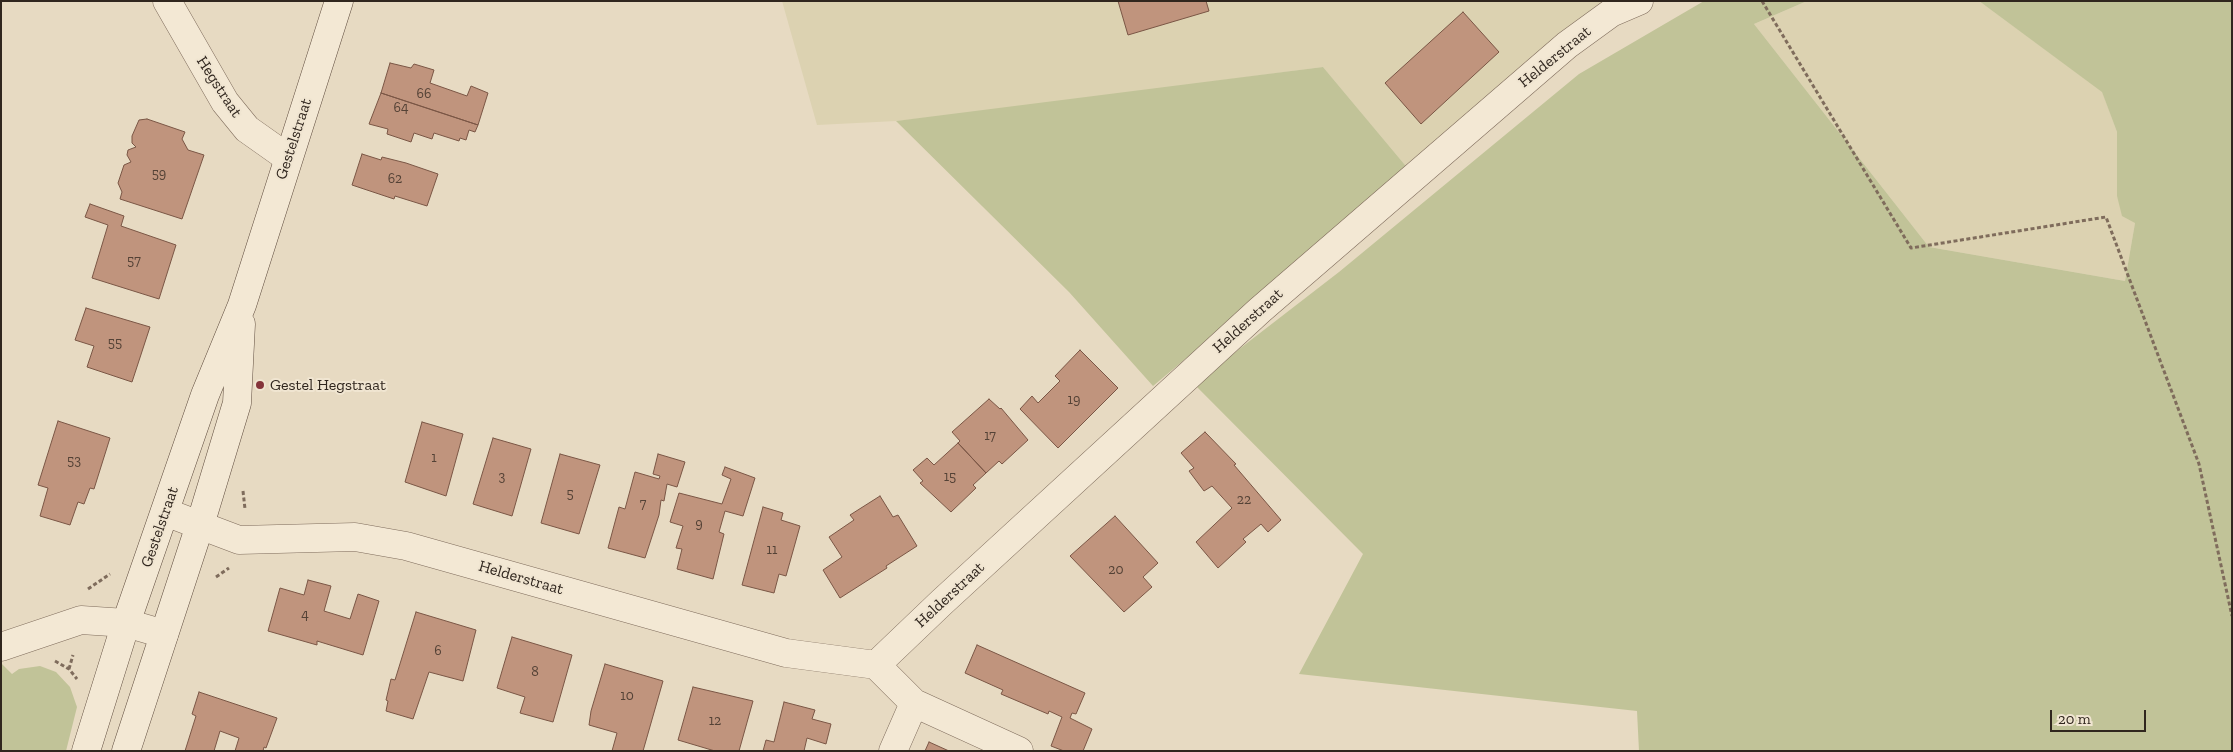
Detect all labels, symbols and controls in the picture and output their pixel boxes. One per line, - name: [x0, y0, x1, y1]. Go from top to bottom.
- street label: Helderstraat: [1515, 22, 1595, 92]
- street label: Hegstraat: [192, 53, 246, 121]
- house number: 66: [417, 86, 431, 102]
- street label: Gestelstraat: [272, 96, 316, 182]
- house number: 64: [394, 100, 408, 116]
- house number: 59: [152, 166, 166, 182]
- house number: 62: [388, 171, 402, 187]
- house number: 57: [127, 253, 141, 269]
- street label: Helderstraat: [1209, 285, 1287, 357]
- house number: 55: [108, 335, 122, 351]
- place label: Gestel Hegstraat: [270, 375, 386, 395]
- marker: Gestel Hegstraat: [254, 379, 266, 391]
- house number: 19: [1068, 392, 1080, 408]
- house number: 17: [984, 428, 996, 444]
- house number: 1: [431, 450, 437, 466]
- house number: 53: [67, 453, 81, 469]
- house number: 3: [499, 469, 505, 485]
- house number: 15: [944, 469, 956, 485]
- street label: Gestelstraat: [137, 484, 183, 570]
- house number: 5: [566, 486, 574, 502]
- house number: 22: [1237, 492, 1251, 508]
- house number: 7: [640, 496, 646, 512]
- house number: 9: [695, 516, 703, 532]
- house number: 11: [767, 542, 777, 558]
- street label: Helderstraat: [476, 557, 566, 599]
- street label: Helderstraat: [911, 558, 989, 632]
- house number: 20: [1108, 562, 1124, 578]
- house number: 4: [301, 607, 309, 623]
- house number: 6: [434, 643, 442, 659]
- house number: 8: [531, 664, 539, 680]
- house number: 10: [620, 688, 634, 704]
- scale bar: [2053, 700, 2149, 732]
- text: 20 m: [2058, 710, 2091, 728]
- house number: 12: [709, 713, 721, 729]

